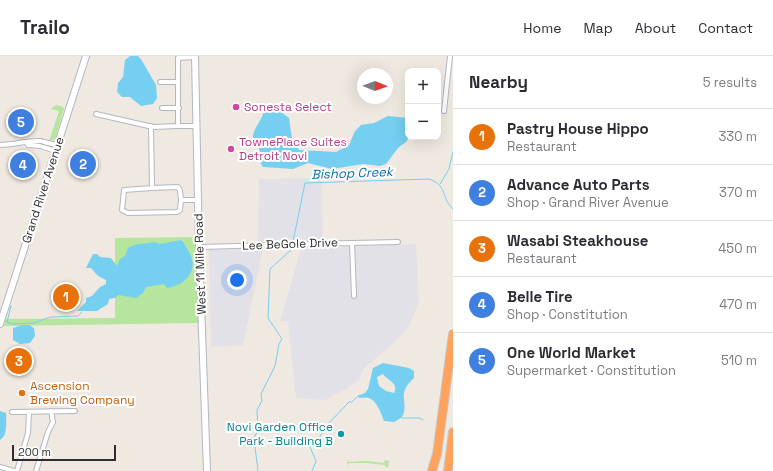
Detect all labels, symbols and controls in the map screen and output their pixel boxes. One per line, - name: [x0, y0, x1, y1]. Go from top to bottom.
- text: Trailo: [20, 15, 70, 40]
- text: Home: [523, 19, 561, 37]
- text: Map: [583, 19, 613, 37]
- text: About: [635, 19, 676, 37]
- text: Contact: [698, 19, 753, 37]
- north arrow: [357, 68, 393, 104]
- map controls: [405, 68, 441, 140]
- button: +: [405, 68, 441, 104]
- text: Nearby: [469, 71, 528, 93]
- text: 5 results: [703, 74, 757, 91]
- place label: Sonesta Select: [244, 99, 332, 115]
- marker: Sonesta Select: [231, 102, 241, 112]
- button: −: [405, 104, 441, 140]
- pin: 5: [8, 107, 34, 137]
- text: Pastry House Hippo: [507, 119, 649, 138]
- text: 1: [479, 128, 485, 145]
- text: 330 m: [718, 128, 757, 145]
- place label: TownePlace Suites Detroit Novi: [239, 134, 347, 164]
- street label: Grand River Avenue: [18, 135, 68, 245]
- text: Restaurant: [507, 138, 577, 155]
- marker: TownePlace Suites Detroit Novi: [226, 144, 236, 154]
- pin: 2: [70, 149, 96, 179]
- pin: 4: [10, 150, 36, 180]
- water label: Bishop Creek: [311, 163, 395, 183]
- text: Advance Auto Parts: [507, 175, 650, 194]
- text: 2: [478, 184, 486, 201]
- text: 370 m: [719, 184, 757, 201]
- text: Shop · Grand River Avenue: [507, 194, 669, 211]
- street label: West 11 Mile Road: [190, 213, 210, 315]
- text: Wasabi Steakhouse: [507, 231, 648, 250]
- street label: Lee BeGole Drive: [242, 234, 338, 254]
- text: 3: [478, 240, 486, 257]
- text: 450 m: [718, 240, 757, 257]
- text: Restaurant: [507, 250, 577, 267]
- your location: [227, 270, 247, 290]
- pin: 1: [53, 282, 79, 312]
- text: Belle Tire: [507, 287, 573, 306]
- text: 4: [478, 296, 486, 313]
- text: 470 m: [719, 296, 757, 313]
- text: Shop · Constitution: [507, 306, 628, 323]
- text: One World Market: [507, 343, 636, 362]
- pin: 3: [6, 346, 32, 376]
- text: 5: [478, 352, 486, 369]
- text: 510 m: [721, 352, 757, 369]
- text: Supermarket · Constitution: [507, 362, 676, 379]
- place label: Ascension Brewing Company: [30, 378, 135, 408]
- marker: Ascension Brewing Company: [17, 388, 27, 398]
- place label: Novi Garden Office Park - Building B: [227, 419, 333, 449]
- marker: Novi Garden Office Park - Building B: [336, 429, 346, 439]
- scale bar: [12, 443, 116, 462]
- text: 200 m: [18, 445, 51, 459]

